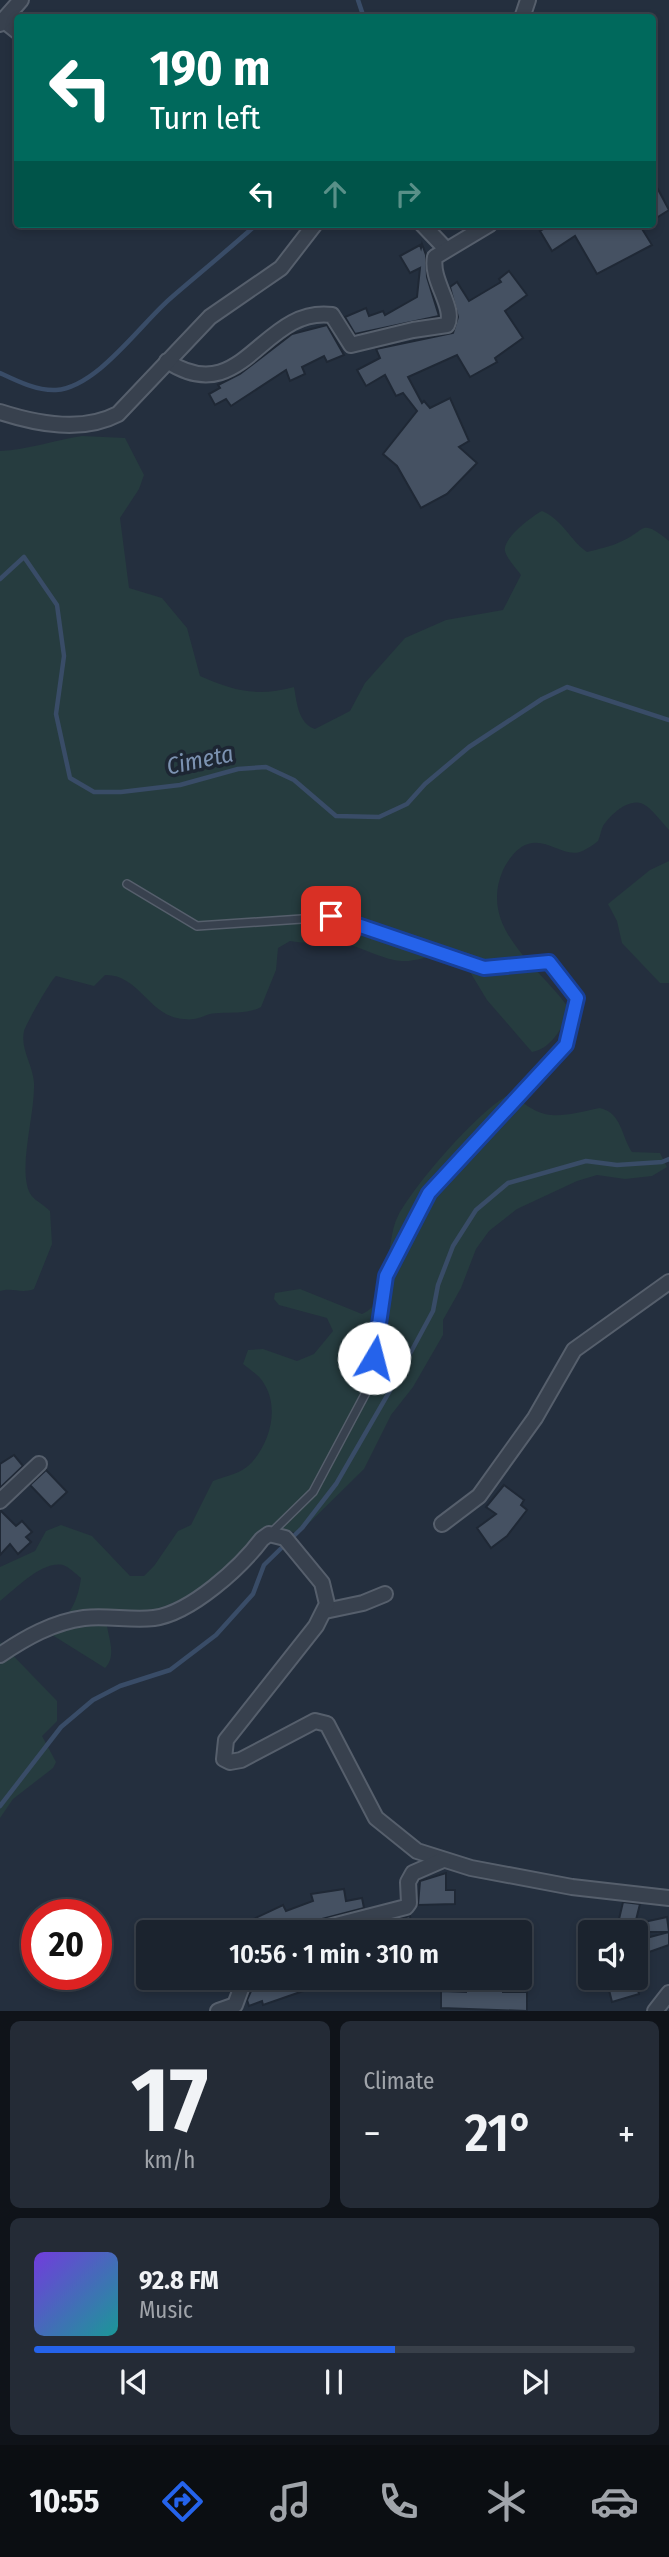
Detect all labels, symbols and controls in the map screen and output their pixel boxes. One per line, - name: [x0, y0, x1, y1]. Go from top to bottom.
- text: 190 m: [150, 39, 270, 98]
- icon: left: [35, 42, 126, 133]
- text: Turn left: [150, 99, 260, 137]
- icon: left: [243, 175, 281, 213]
- icon: ahead: [316, 175, 354, 213]
- icon: right: [389, 175, 427, 213]
- water label: Cimeta: [164, 739, 236, 781]
- pin: [301, 886, 361, 946]
- icon: arrive: [312, 897, 350, 935]
- position arrow: [337, 1321, 411, 1395]
- speed limit sign: 20: [21, 1899, 112, 1990]
- map controls: [578, 1920, 648, 1990]
- button: sound: [578, 1920, 648, 1990]
- text: 10:56 · 1 min · 310 m: [229, 1939, 439, 1970]
- text: 17: [131, 2046, 208, 2155]
- text: Climate: [364, 2067, 434, 2095]
- text: 21°: [465, 2102, 534, 2165]
- text: −: [364, 2111, 381, 2157]
- text: +: [618, 2111, 635, 2157]
- text: km/h: [144, 2146, 195, 2174]
- text: 92.8 FM: [139, 2265, 219, 2296]
- text: Music: [139, 2296, 193, 2324]
- icon: previous: [115, 2363, 153, 2401]
- icon: pause: [315, 2363, 353, 2401]
- icon: next: [516, 2363, 554, 2401]
- icon: directions: [158, 2477, 207, 2526]
- icon: music: [266, 2477, 315, 2526]
- icon: phone: [374, 2477, 423, 2526]
- icon: climate: [482, 2477, 531, 2526]
- icon: car: [590, 2477, 639, 2526]
- text: 10:55: [30, 2482, 99, 2520]

